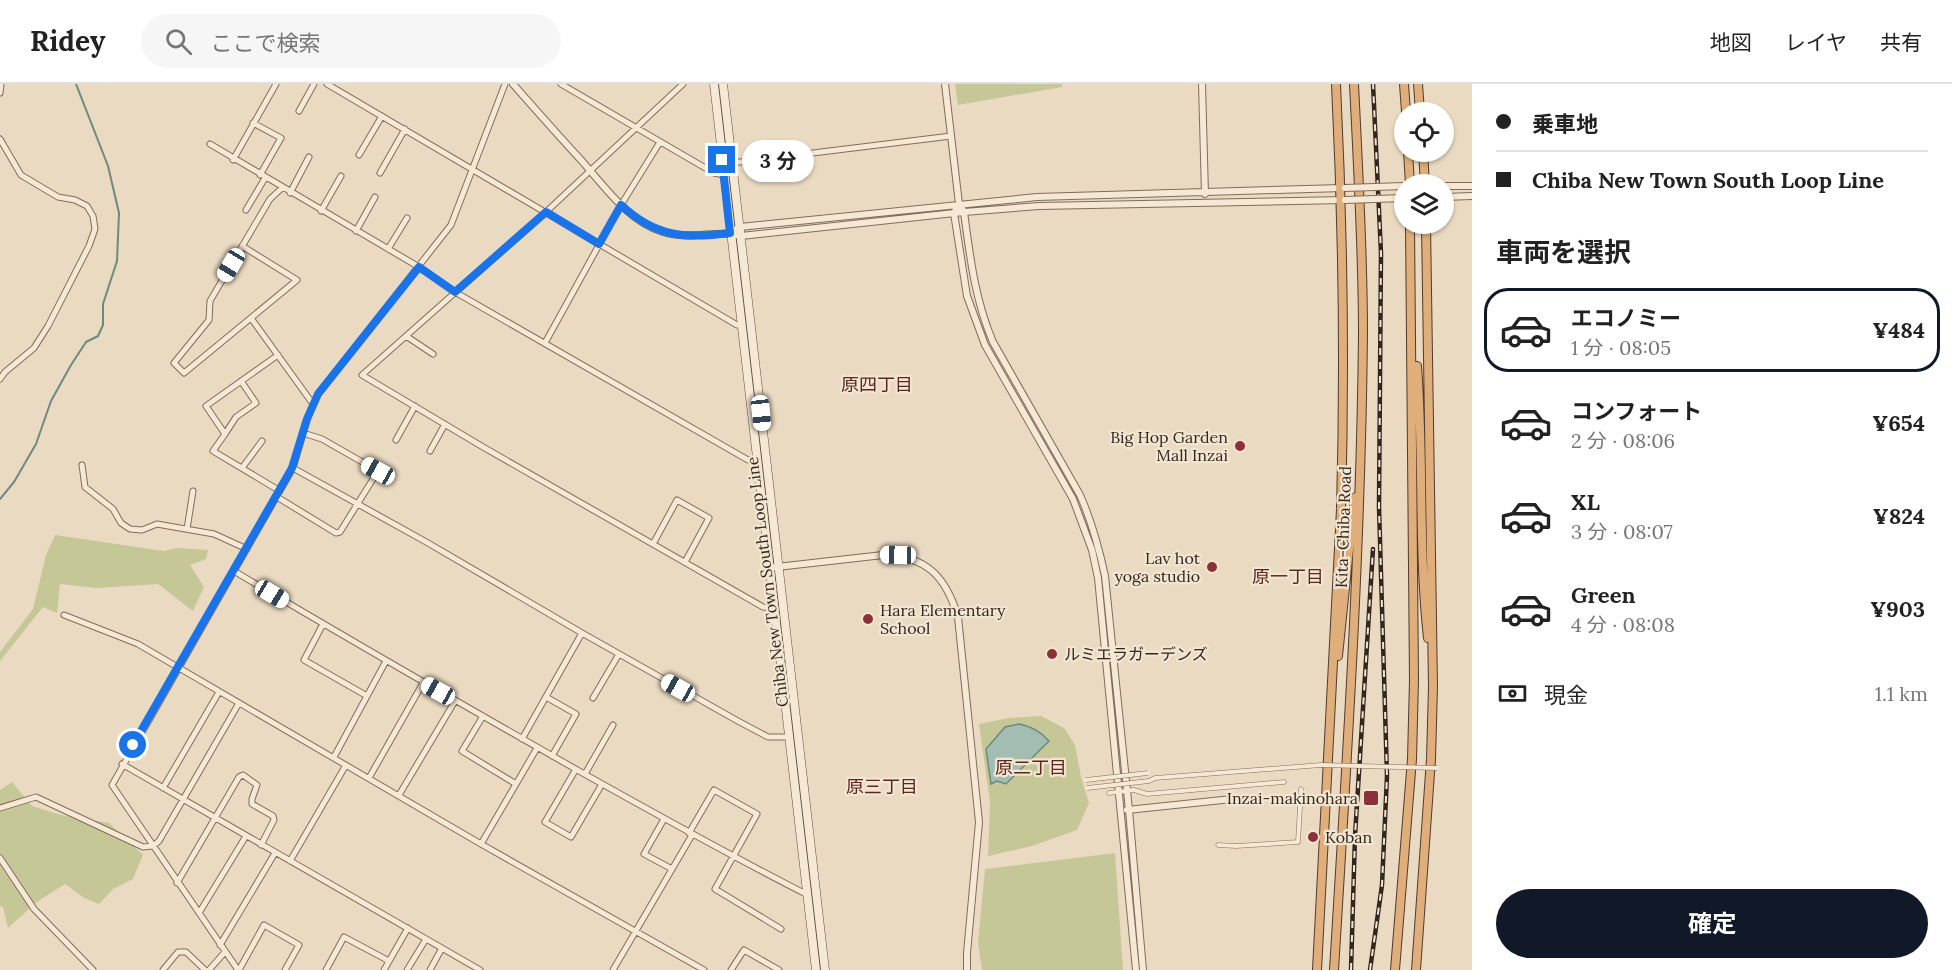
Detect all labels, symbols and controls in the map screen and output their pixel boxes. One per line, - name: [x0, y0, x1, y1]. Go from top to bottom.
- search box: [141, 14, 561, 68]
- text: Ridey: [30, 23, 105, 59]
- icon: search: [162, 25, 195, 58]
- text: ここで検索: [210, 29, 320, 57]
- text: 地図: [1710, 29, 1752, 56]
- text: レイヤ: [1785, 29, 1847, 56]
- text: 共有: [1880, 29, 1922, 56]
- map controls: [1394, 102, 1454, 234]
- button: locate: [1394, 102, 1454, 162]
- text: 乗車地: [1532, 110, 1598, 138]
- callout: 3 分: [743, 139, 815, 181]
- route end: [708, 146, 735, 173]
- text: 3 分: [760, 148, 796, 173]
- text: Chiba New Town South Loop Line: [1532, 166, 1884, 194]
- button: layers: [1394, 174, 1454, 234]
- text: 車両を選択: [1496, 235, 1631, 269]
- car: [214, 245, 248, 285]
- icon: car: [1499, 303, 1553, 357]
- text: エコノミー: [1571, 304, 1681, 332]
- text: ¥484: [1872, 316, 1925, 344]
- text: 1 分 · 08:05: [1571, 335, 1671, 360]
- district label: 原四丁目: [841, 373, 913, 396]
- car: [750, 394, 772, 432]
- icon: car: [1499, 396, 1553, 450]
- text: コンフォート: [1571, 397, 1702, 425]
- text: ¥654: [1872, 409, 1925, 437]
- place label: Big Hop Garden Mall Inzai: [1110, 427, 1228, 465]
- text: 2 分 · 08:06: [1571, 428, 1675, 453]
- marker: Big Hop Garden Mall Inzai: [1233, 439, 1247, 453]
- car: [358, 454, 398, 488]
- street label: Chiba New Town South Loop Line: [742, 455, 792, 708]
- street label: Kita-Chiba Road: [1331, 465, 1355, 588]
- text: XL: [1571, 488, 1600, 516]
- icon: car: [1499, 489, 1553, 543]
- text: ¥824: [1873, 502, 1925, 530]
- text: 3 分 · 08:07: [1571, 519, 1673, 544]
- car: [880, 546, 916, 564]
- place label: Lav hot yoga studio: [1114, 548, 1201, 586]
- marker: Lav hot yoga studio: [1205, 560, 1219, 574]
- district label: 原一丁目: [1252, 565, 1324, 588]
- car: [252, 577, 292, 611]
- text: Green: [1571, 581, 1636, 609]
- icon: car: [1499, 582, 1553, 636]
- text: ¥903: [1870, 595, 1925, 623]
- place label: Hara Elementary School: [880, 600, 1006, 638]
- marker: Hara Elementary School: [861, 612, 875, 626]
- text: 4 分 · 08:08: [1571, 612, 1675, 637]
- place label: ルミエラガーデンズ: [1064, 644, 1208, 664]
- marker: ルミエラガーデンズ: [1045, 647, 1059, 661]
- car: [658, 671, 698, 705]
- car: [418, 674, 458, 708]
- icon: cash: [1496, 677, 1529, 710]
- text: 現金: [1544, 681, 1588, 709]
- text: 1.1 km: [1875, 681, 1928, 706]
- route start: [119, 731, 146, 758]
- district label: 原二丁目: [995, 756, 1067, 779]
- district label: 原三丁目: [846, 775, 918, 798]
- place label: Inzai-makinohara: [1227, 788, 1358, 808]
- marker: Inzai-makinohara: [1362, 789, 1380, 807]
- place label: Koban: [1325, 827, 1373, 847]
- marker: Koban: [1306, 830, 1320, 844]
- button: 確定: [1496, 889, 1928, 958]

